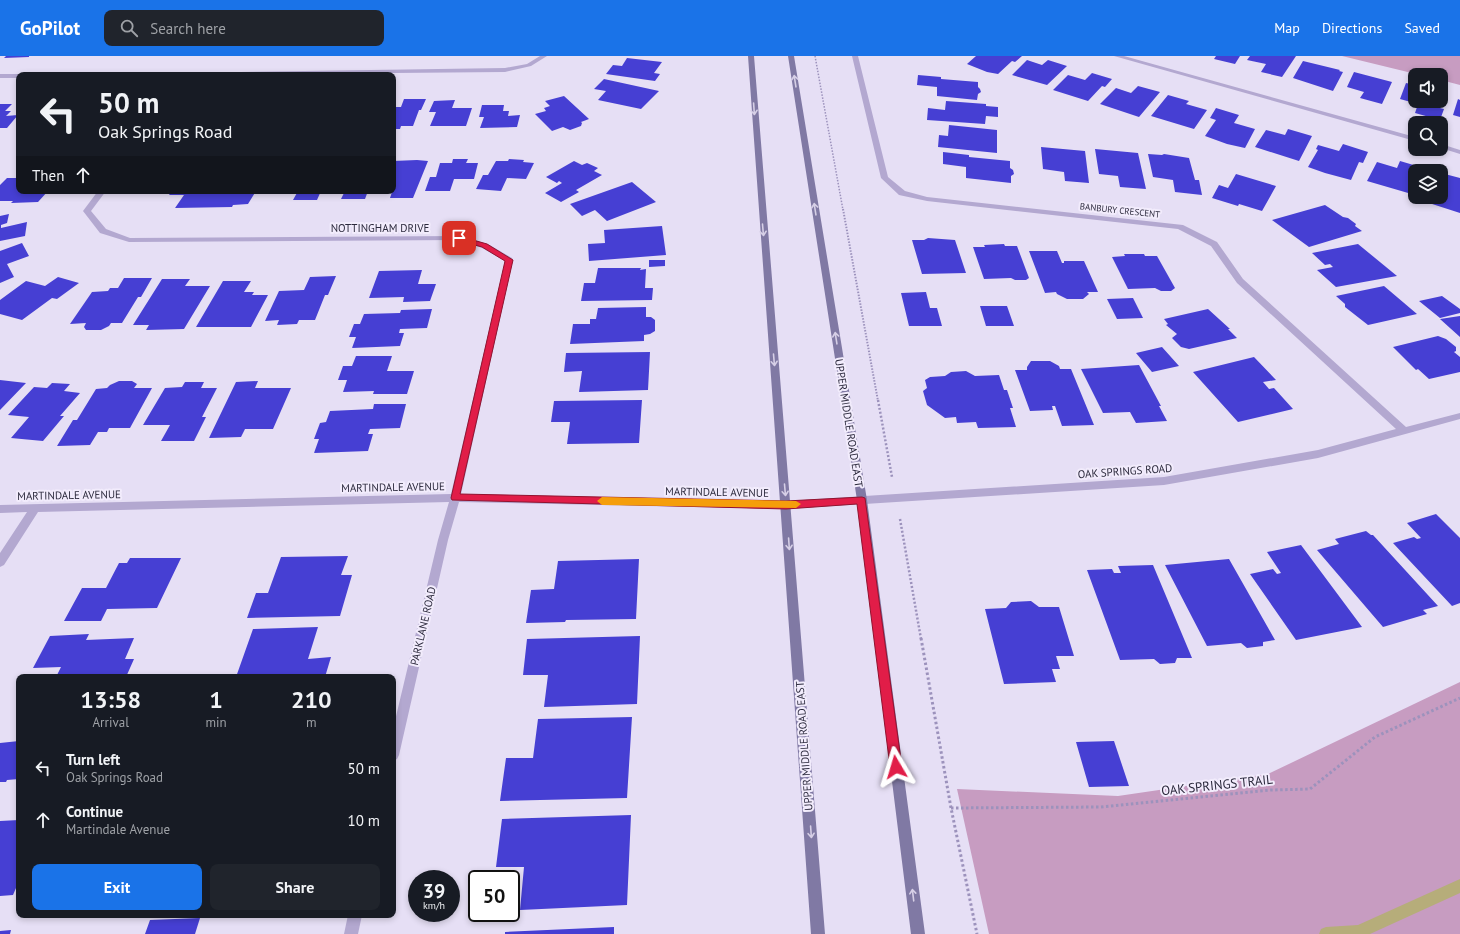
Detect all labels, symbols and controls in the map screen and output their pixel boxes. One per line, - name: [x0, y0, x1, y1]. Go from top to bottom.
- search box: [104, 10, 384, 46]
- text: GoPilot: [20, 16, 80, 40]
- icon: search: [118, 17, 140, 39]
- text: Search here: [150, 19, 226, 38]
- text: Map: [1274, 19, 1300, 37]
- text: Directions: [1322, 19, 1382, 37]
- text: Saved: [1404, 19, 1440, 37]
- map controls: [1408, 68, 1448, 204]
- button: sound: [1408, 68, 1448, 108]
- one-way arrow: [791, 75, 799, 88]
- text: 50 m: [98, 84, 159, 121]
- icon: left: [32, 88, 84, 140]
- one-way arrow: [751, 102, 758, 115]
- button: search: [1408, 116, 1448, 156]
- text: Oak Springs Road: [98, 120, 232, 143]
- icon: ahead: [72, 164, 94, 186]
- button: layers: [1408, 164, 1448, 204]
- text: Then: [32, 166, 64, 185]
- street label: BANBURY CRESCENT: [1079, 200, 1161, 220]
- one-way arrow: [811, 203, 819, 216]
- street label: NOTTINGHAM DRIVE: [331, 221, 429, 235]
- pin: [442, 221, 476, 255]
- one-way arrow: [760, 223, 767, 236]
- icon: arrive: [448, 227, 470, 249]
- one-way arrow: [832, 331, 840, 344]
- one-way arrow: [770, 353, 778, 366]
- street label: UPPER MIDDLE ROAD EAST: [832, 358, 866, 488]
- street label: OAK SPRINGS ROAD: [1077, 461, 1173, 481]
- street label: MARTINDALE AVENUE: [341, 479, 445, 495]
- one-way arrow: [781, 483, 788, 496]
- street label: MARTINDALE AVENUE: [665, 484, 769, 500]
- street label: MARTINDALE AVENUE: [17, 487, 121, 503]
- one-way arrow: [785, 537, 792, 550]
- street label: PARKLANE ROAD: [407, 585, 439, 667]
- street label: UPPER MIDDLE ROAD EAST: [792, 681, 816, 811]
- text: 13:58: [80, 684, 141, 715]
- text: 1: [209, 684, 223, 715]
- text: 210: [291, 684, 332, 715]
- text: Arrival: [93, 714, 129, 731]
- text: min: [205, 714, 227, 731]
- text: m: [306, 714, 317, 731]
- position arrow: [875, 746, 917, 788]
- text: Turn left: [66, 750, 120, 769]
- icon: left: [32, 757, 54, 779]
- text: 50 m: [347, 759, 380, 778]
- text: Oak Springs Road: [66, 769, 163, 786]
- street label: OAK SPRINGS TRAIL: [1160, 771, 1274, 799]
- text: Continue: [66, 802, 123, 821]
- icon: ahead: [32, 809, 54, 831]
- text: 10 m: [347, 811, 380, 830]
- text: Martindale Avenue: [66, 821, 170, 838]
- one-way arrow: [807, 825, 814, 838]
- button: Exit: [32, 864, 202, 910]
- button: Share: [210, 864, 380, 910]
- speed limit sign: 50: [468, 870, 520, 922]
- text: 39: [423, 878, 445, 904]
- one-way arrow: [909, 889, 917, 902]
- text: km/h: [423, 899, 445, 912]

